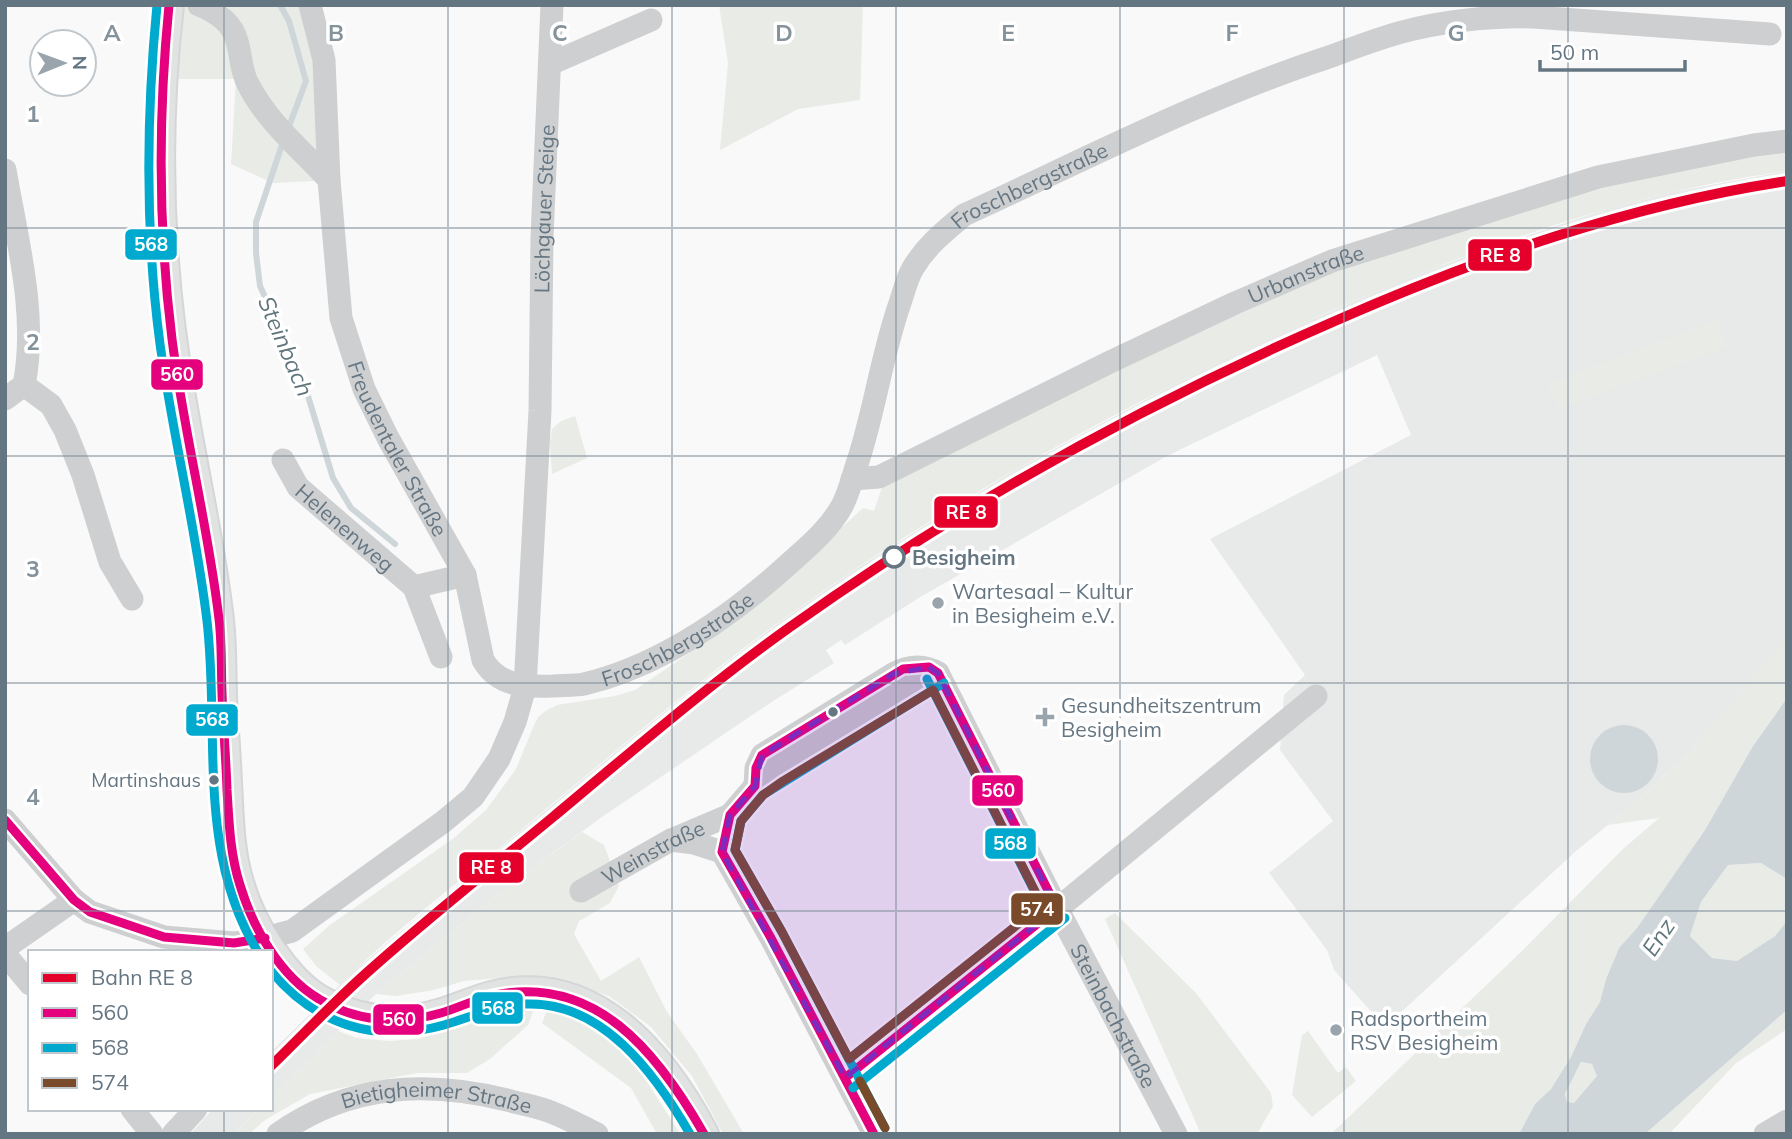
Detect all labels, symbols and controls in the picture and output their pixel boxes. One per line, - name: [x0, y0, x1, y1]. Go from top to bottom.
- text: A: [103, 18, 121, 47]
- text: B: [328, 18, 344, 47]
- text: C: [552, 18, 568, 47]
- text: D: [775, 18, 793, 47]
- text: E: [1001, 18, 1015, 47]
- text: F: [1225, 18, 1239, 47]
- text: G: [1447, 18, 1465, 47]
- north arrow: [28, 28, 98, 98]
- scale bar: [1540, 28, 1685, 72]
- text: 50 m: [1550, 39, 1599, 65]
- text: N: [68, 55, 92, 70]
- text: 1: [26, 99, 40, 128]
- street label: Löchgauer Steige: [528, 124, 560, 293]
- street label: Froschbergstraße: [945, 136, 1112, 234]
- line badge: 568: [124, 228, 178, 261]
- text: 568: [134, 232, 168, 256]
- line badge: RE 8: [1467, 238, 1533, 272]
- street label: Urbanstraße: [1244, 239, 1367, 309]
- text: RE 8: [1479, 243, 1521, 267]
- water label: Steinbach: [252, 291, 320, 401]
- text: 2: [26, 327, 40, 356]
- street label: Freudentaler Straße: [343, 357, 453, 541]
- line badge: 560: [150, 358, 204, 391]
- text: 560: [160, 362, 194, 386]
- street label: Helenenweg: [290, 478, 400, 577]
- line badge: RE 8: [933, 495, 999, 529]
- text: RE 8: [945, 500, 987, 524]
- place label: Besigheim: [912, 544, 1016, 570]
- marker: Besigheim: [883, 546, 905, 568]
- text: 3: [26, 554, 40, 583]
- place label: Wartesaal – Kultur in Besigheim e.V.: [952, 578, 1133, 628]
- street label: Froschbergstraße: [598, 586, 759, 692]
- marker: Wartesaal – Kultur in Besigheim e.V.: [930, 595, 946, 611]
- place label: Gesundheitszentrum Besigheim: [1061, 692, 1262, 742]
- line badge: 568: [185, 703, 239, 737]
- unlabelled marker: [826, 705, 840, 719]
- text: 568: [195, 707, 229, 731]
- marker: Gesundheitszentrum Besigheim: [1035, 707, 1055, 727]
- place label: Martinshaus: [91, 768, 201, 792]
- marker: Martinshaus: [207, 773, 221, 787]
- line badge: 560: [971, 774, 1024, 807]
- text: 560: [981, 778, 1015, 802]
- text: 4: [26, 782, 40, 811]
- street label: Weinstraße: [597, 814, 709, 890]
- line badge: 568: [984, 827, 1037, 860]
- text: 568: [993, 831, 1027, 855]
- line badge: RE 8: [458, 851, 525, 884]
- text: RE 8: [470, 855, 512, 879]
- line badge: 574: [1010, 892, 1064, 926]
- text: 574: [1020, 897, 1055, 921]
- water label: Enz: [1635, 913, 1681, 961]
- street label: Steinbachstraße: [1065, 939, 1162, 1092]
- legend: [28, 950, 273, 1111]
- text: Bahn RE 8: [91, 964, 193, 990]
- line badge: 568: [471, 991, 524, 1025]
- text: 568: [481, 996, 515, 1020]
- text: 560: [91, 999, 129, 1025]
- line badge: 560: [372, 1003, 425, 1036]
- place label: Radsportheim RSV Besigheim: [1350, 1005, 1498, 1055]
- text: 560: [382, 1007, 416, 1031]
- marker: Radsportheim RSV Besigheim: [1328, 1022, 1344, 1038]
- text: 568: [91, 1034, 129, 1060]
- text: 574: [91, 1069, 129, 1095]
- street label: Bietigheimer Straße: [338, 1076, 534, 1119]

